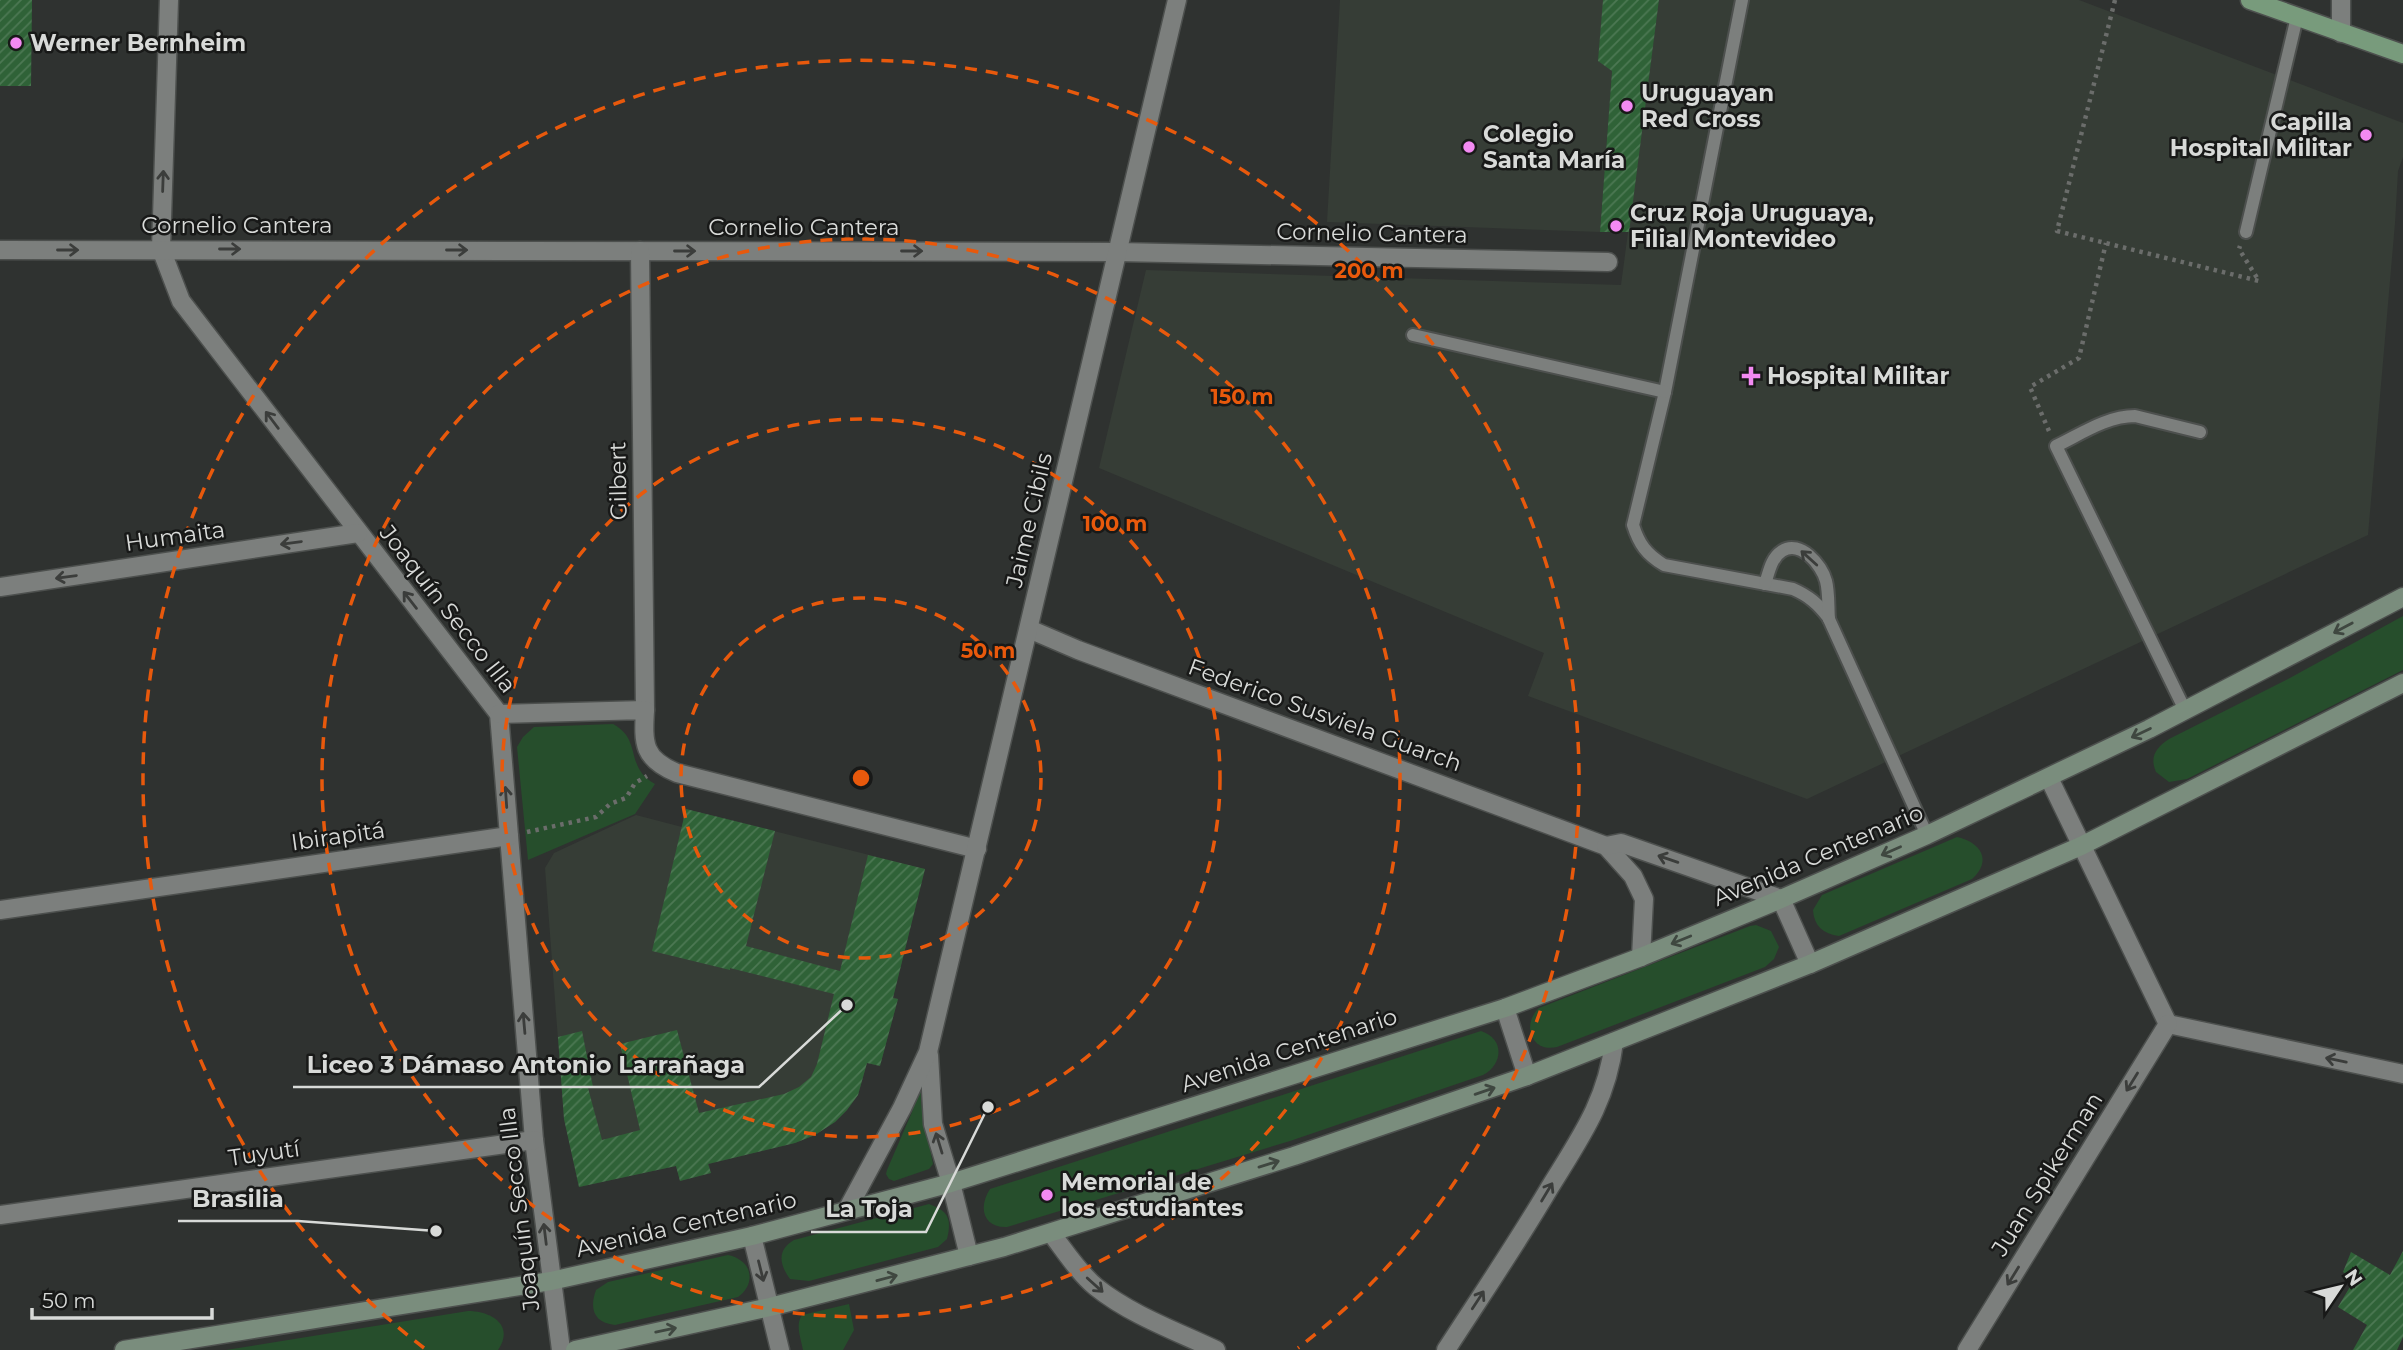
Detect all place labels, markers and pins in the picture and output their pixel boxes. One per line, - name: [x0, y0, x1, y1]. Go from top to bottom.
- place label: Werner Bernheim: [30, 29, 246, 57]
- marker: Werner Bernheim: [8, 35, 24, 51]
- place label: Uruguayan Red Cross: [1641, 79, 1774, 133]
- marker: Uruguayan Red Cross: [1619, 98, 1635, 114]
- place label: Capilla Hospital Militar: [2170, 108, 2352, 162]
- place label: Colegio Santa María: [1483, 120, 1625, 174]
- marker: Capilla Hospital Militar: [2358, 127, 2374, 143]
- marker: Colegio Santa María: [1461, 139, 1477, 155]
- place label: Cruz Roja Uruguaya, Filial Montevideo: [1630, 199, 1874, 253]
- marker: Cruz Roja Uruguaya, Filial Montevideo: [1608, 218, 1624, 234]
- place label: Hospital Militar: [1767, 362, 1949, 390]
- marker: Hospital Militar: [1741, 366, 1761, 386]
- centre of rings: [849, 766, 873, 790]
- callout: Liceo 3 Dámaso Antonio Larrañaga: [293, 1042, 759, 1087]
- place label: Memorial de los estudiantes: [1061, 1168, 1244, 1222]
- callout: Brasilia: [178, 1176, 298, 1221]
- callout: La Toja: [811, 1187, 926, 1232]
- marker: Memorial de los estudiantes: [1039, 1187, 1055, 1203]

